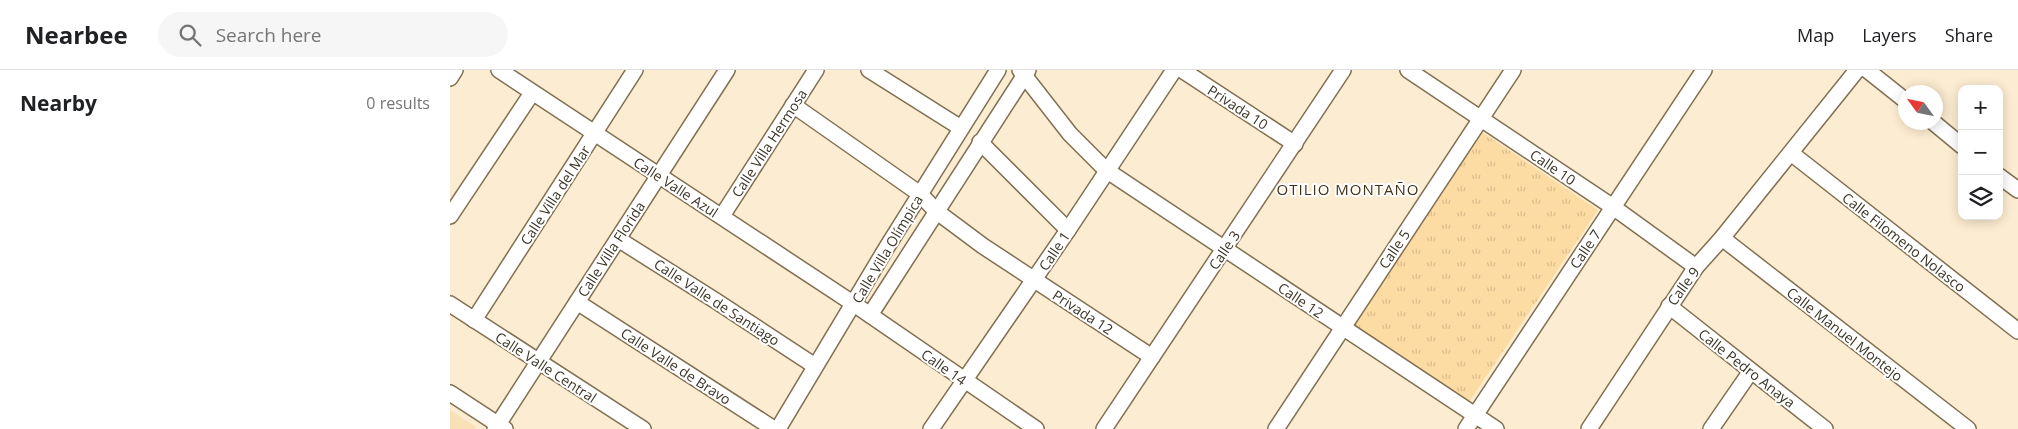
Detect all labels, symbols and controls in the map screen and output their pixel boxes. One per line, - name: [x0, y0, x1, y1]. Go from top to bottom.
- search box: [158, 12, 508, 57]
- text: Nearbee: [25, 18, 128, 51]
- icon: search: [176, 21, 204, 49]
- text: Search here: [216, 22, 322, 48]
- text: Map: [1797, 23, 1834, 47]
- text: Layers: [1862, 23, 1917, 47]
- text: Share: [1945, 23, 1993, 47]
- street label: Privada 10: [1204, 80, 1272, 134]
- street label: Calle Villa Hermosa: [727, 85, 811, 201]
- north arrow: [1898, 85, 1943, 130]
- map controls: [1958, 85, 2003, 220]
- button: +: [1958, 85, 2003, 130]
- text: Nearby: [20, 89, 97, 117]
- text: 0 results: [366, 92, 430, 114]
- button: −: [1958, 130, 2003, 175]
- street label: Calle Villa del Mar: [516, 141, 594, 248]
- street label: Calle 10: [1526, 145, 1580, 189]
- street label: Calle Valle Azul: [630, 153, 722, 221]
- button: layers: [1958, 175, 2003, 220]
- district label: OTILIO MONTAÑO: [1277, 179, 1419, 199]
- street label: Calle Filomeno Nolasco: [1838, 188, 1970, 296]
- street label: Calle Villa Olímpica: [847, 191, 927, 307]
- street label: Calle Villa Florida: [573, 198, 649, 300]
- street label: Calle 5: [1374, 226, 1414, 272]
- street label: Calle 7: [1565, 226, 1605, 272]
- street label: Calle 3: [1204, 227, 1244, 273]
- street label: Calle 1: [1034, 228, 1074, 274]
- street label: Calle Valle de Santiago: [650, 254, 784, 350]
- street label: Calle 9: [1663, 263, 1703, 309]
- street label: Calle 12: [1274, 278, 1328, 322]
- street label: Calle Manuel Montejo: [1783, 283, 1907, 385]
- street label: Privada 12: [1049, 285, 1117, 339]
- street label: Calle Valle de Bravo: [617, 323, 735, 409]
- street label: Calle Pedro Anaya: [1695, 324, 1799, 412]
- street label: Calle Valle Central: [492, 327, 600, 407]
- street label: Calle 14: [918, 345, 970, 389]

